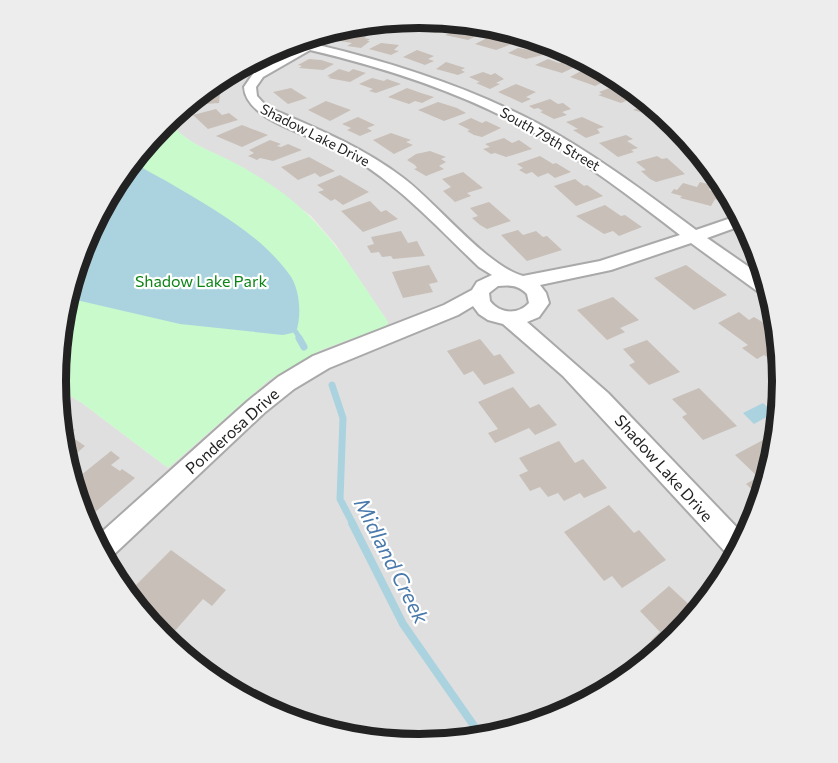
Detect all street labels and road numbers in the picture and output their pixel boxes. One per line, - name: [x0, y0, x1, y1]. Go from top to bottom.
- street label: Shadow Lake Drive: [258, 100, 373, 169]
- street label: South 79th Street: [497, 103, 604, 174]
- street label: Ponderosa Drive: [181, 384, 282, 478]
- street label: Shadow Lake Drive: [611, 410, 717, 525]

